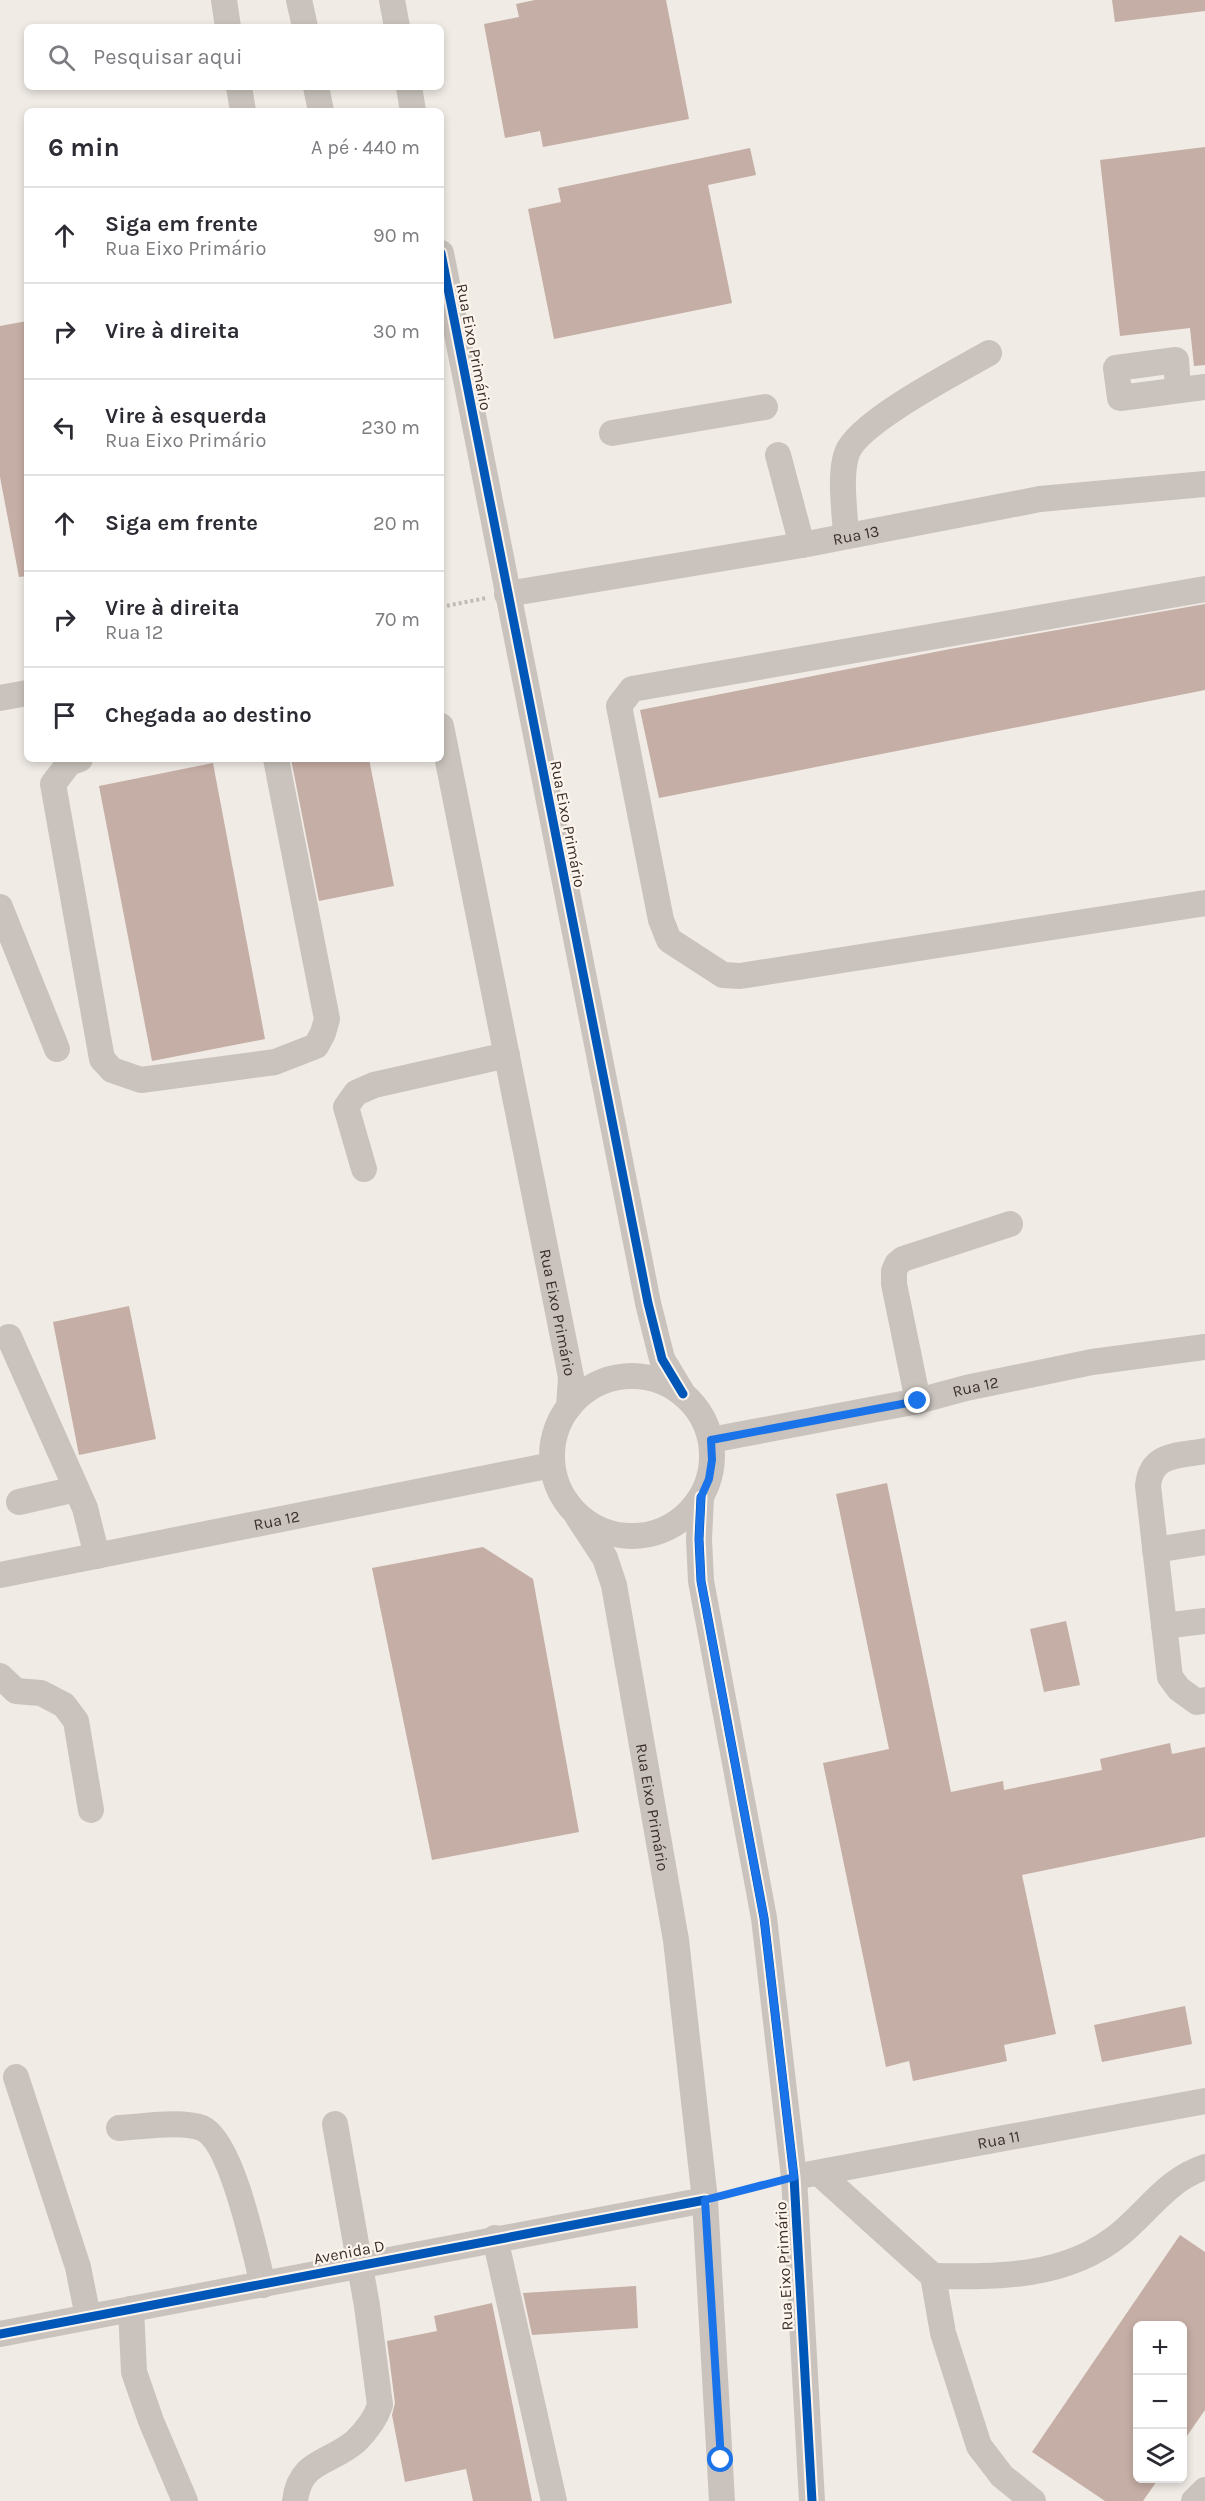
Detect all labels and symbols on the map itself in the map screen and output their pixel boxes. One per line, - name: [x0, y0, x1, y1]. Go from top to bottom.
- street label: Rua Eixo Primário: [452, 282, 496, 412]
- street label: Rua 13: [831, 521, 881, 548]
- street label: Rua Eixo Primário: [546, 759, 590, 889]
- street label: Rua Eixo Primário: [536, 1247, 580, 1378]
- street label: Rua 12: [950, 1372, 1000, 1401]
- route end: [904, 1387, 930, 1413]
- street label: Rua 12: [252, 1506, 301, 1534]
- street label: Rua Eixo Primário: [632, 1742, 673, 1872]
- street label: Rua 11: [976, 2126, 1021, 2152]
- street label: Rua Eixo Primário: [771, 2201, 797, 2331]
- street label: Avenida D: [312, 2236, 386, 2268]
- route start: [707, 2446, 733, 2472]

